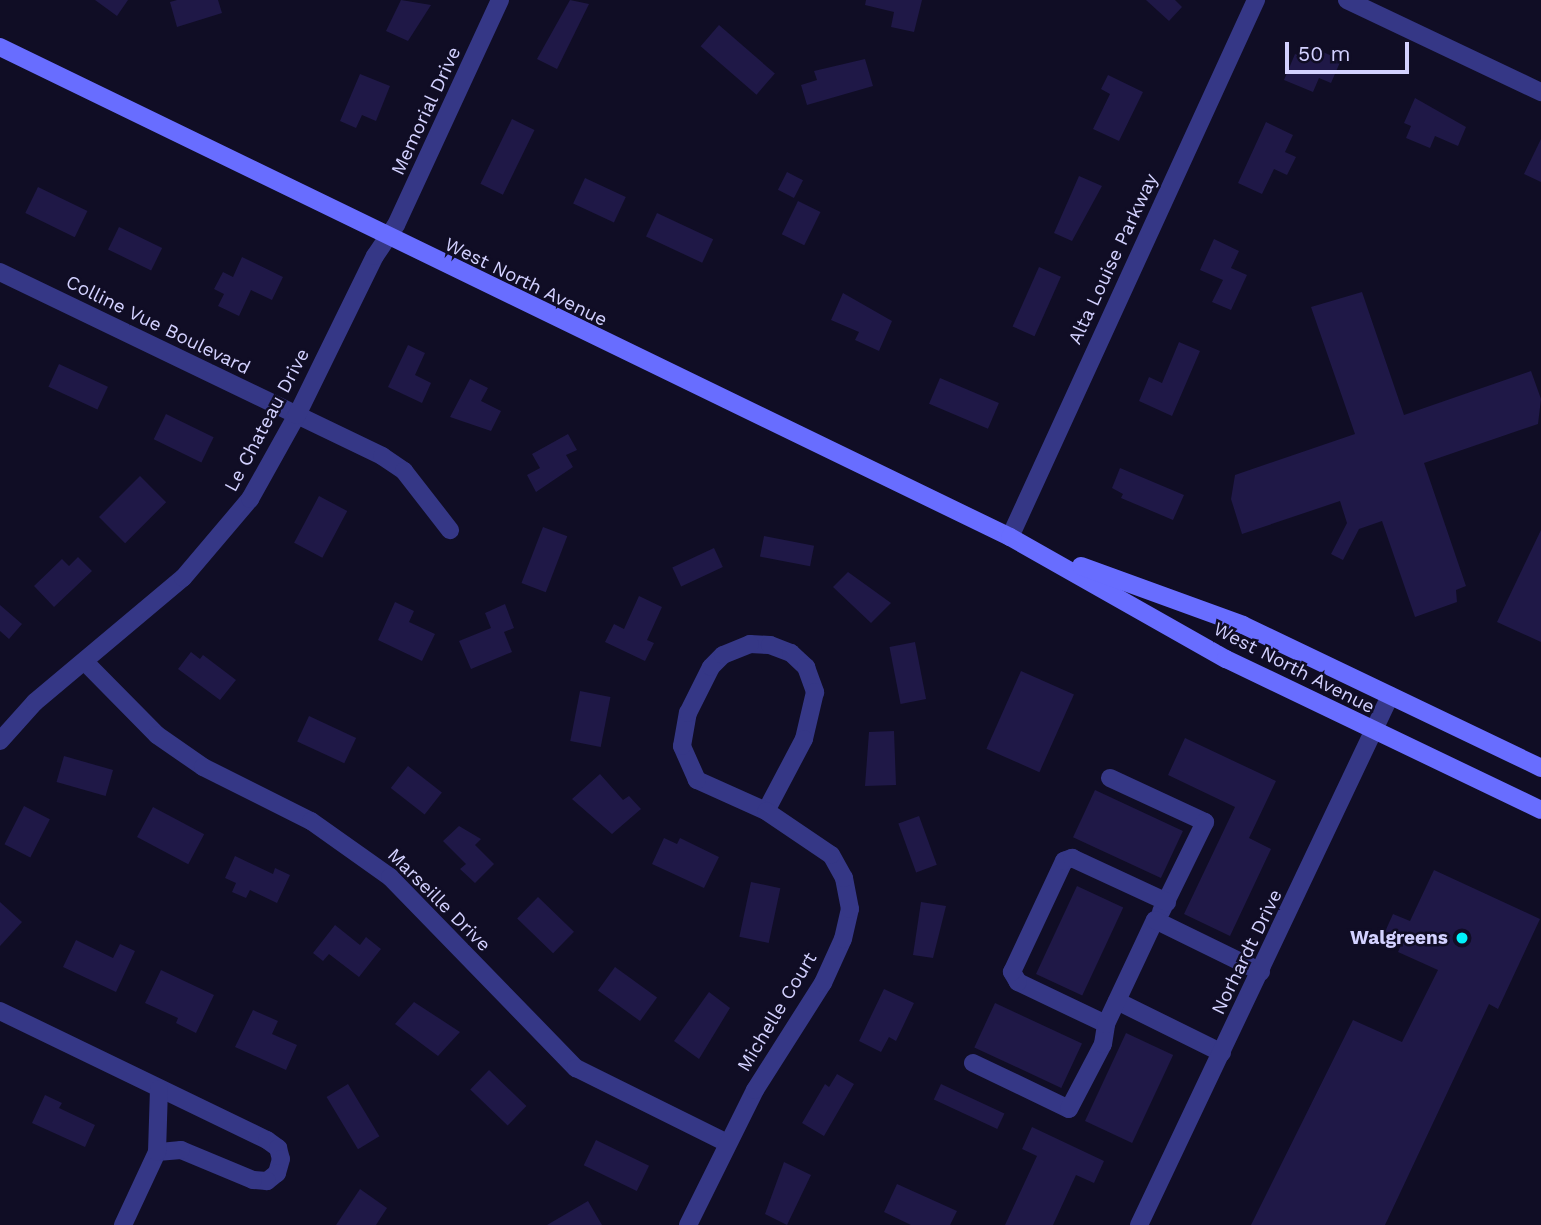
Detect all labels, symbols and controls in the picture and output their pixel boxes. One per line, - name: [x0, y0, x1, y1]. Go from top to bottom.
- scale bar: [1289, 28, 1413, 72]
- text: 50 m: [1298, 41, 1350, 66]
- street label: Memorial Drive: [386, 43, 466, 179]
- street label: Alta Louise Parkway: [1063, 170, 1163, 348]
- street label: West North Avenue: [441, 233, 611, 331]
- street label: Colline Vue Boulevard: [62, 270, 254, 380]
- street label: Le Chateau Drive: [220, 345, 314, 495]
- street label: West North Avenue: [1209, 617, 1379, 719]
- street label: Marseille Drive: [383, 844, 495, 956]
- street label: Norhardt Drive: [1207, 886, 1287, 1018]
- place label: Walgreens: [1350, 927, 1448, 949]
- marker: Walgreens: [1454, 930, 1470, 946]
- street label: Michelle Court: [732, 948, 822, 1076]

